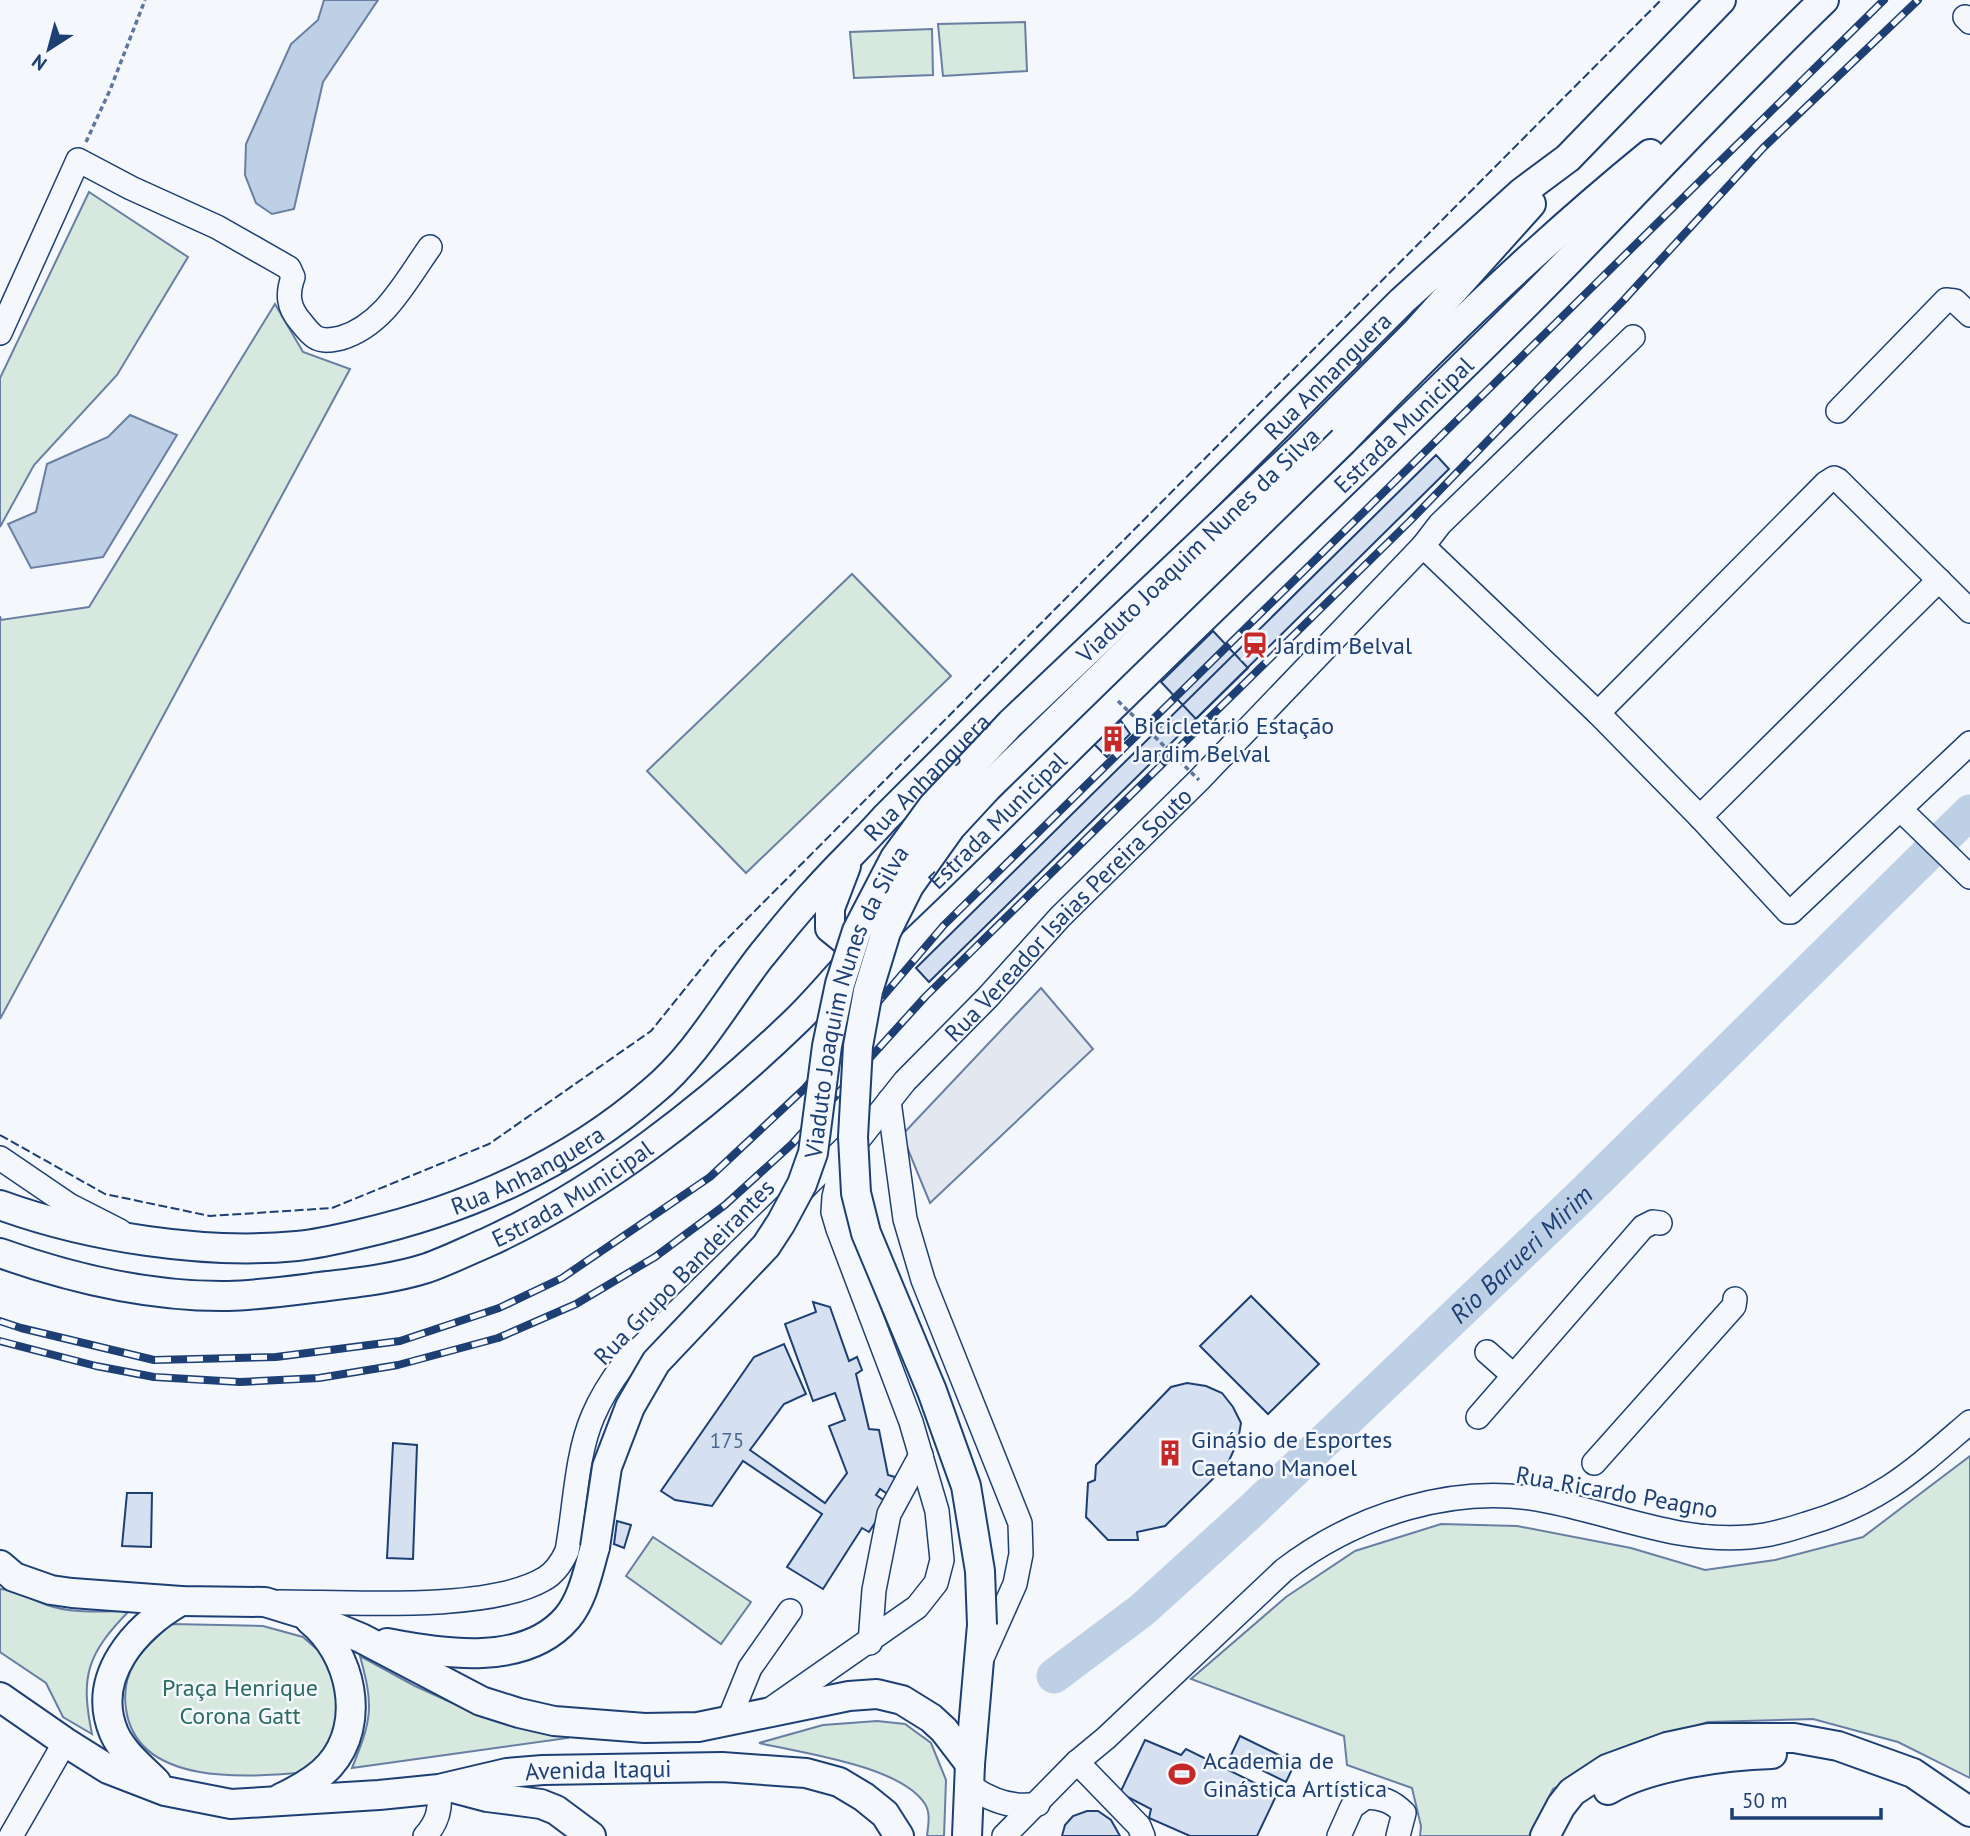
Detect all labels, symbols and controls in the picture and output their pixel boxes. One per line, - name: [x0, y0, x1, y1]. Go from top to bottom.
- north arrow: [14, 14, 84, 84]
- text: N: [27, 49, 51, 76]
- street label: Rua Anhanguera: [1257, 305, 1398, 446]
- street label: Estrada Municipal: [1327, 350, 1480, 499]
- street label: Viaduto Joaquim Nunes da Silva: [1069, 420, 1326, 670]
- station icon: Jardim Belval: [1240, 630, 1270, 660]
- place label: Jardim Belval: [1275, 630, 1412, 661]
- street label: Rua Anhanguera: [856, 706, 997, 847]
- place label: Bicicletário Estação Jardim Belval: [1133, 710, 1334, 769]
- building icon: Bicicletário Estação Jardim Belval: [1098, 724, 1128, 754]
- street label: Estrada Municipal: [921, 745, 1073, 895]
- street label: Rua Vereador Isaias Pereira Souto: [937, 780, 1198, 1048]
- street label: Viaduto Joaquim Nunes da Silva: [797, 839, 915, 1161]
- street label: Rua Anhanguera: [447, 1118, 610, 1222]
- street label: Estrada Municipal: [486, 1133, 659, 1254]
- street label: Rua Grupo Bandeirantes: [587, 1172, 781, 1372]
- water label: Rio Barueri Mirim: [1442, 1178, 1599, 1330]
- place label: Ginásio de Esportes Caetano Manoel: [1191, 1424, 1392, 1483]
- house number: 175: [710, 1427, 744, 1454]
- building icon: Ginásio de Esportes Caetano Manoel: [1155, 1438, 1185, 1468]
- street label: Rua Ricardo Peagno: [1514, 1459, 1720, 1525]
- park label: Praça Henrique Corona Gatt: [162, 1672, 318, 1731]
- place label: Academia de Ginástica Artística: [1203, 1745, 1387, 1804]
- street label: Avenida Itaqui: [524, 1752, 672, 1787]
- sports icon: Academia de Ginástica Artística: [1167, 1759, 1197, 1789]
- scale bar: [1732, 1776, 1881, 1820]
- text: 50 m: [1742, 1787, 1788, 1814]

